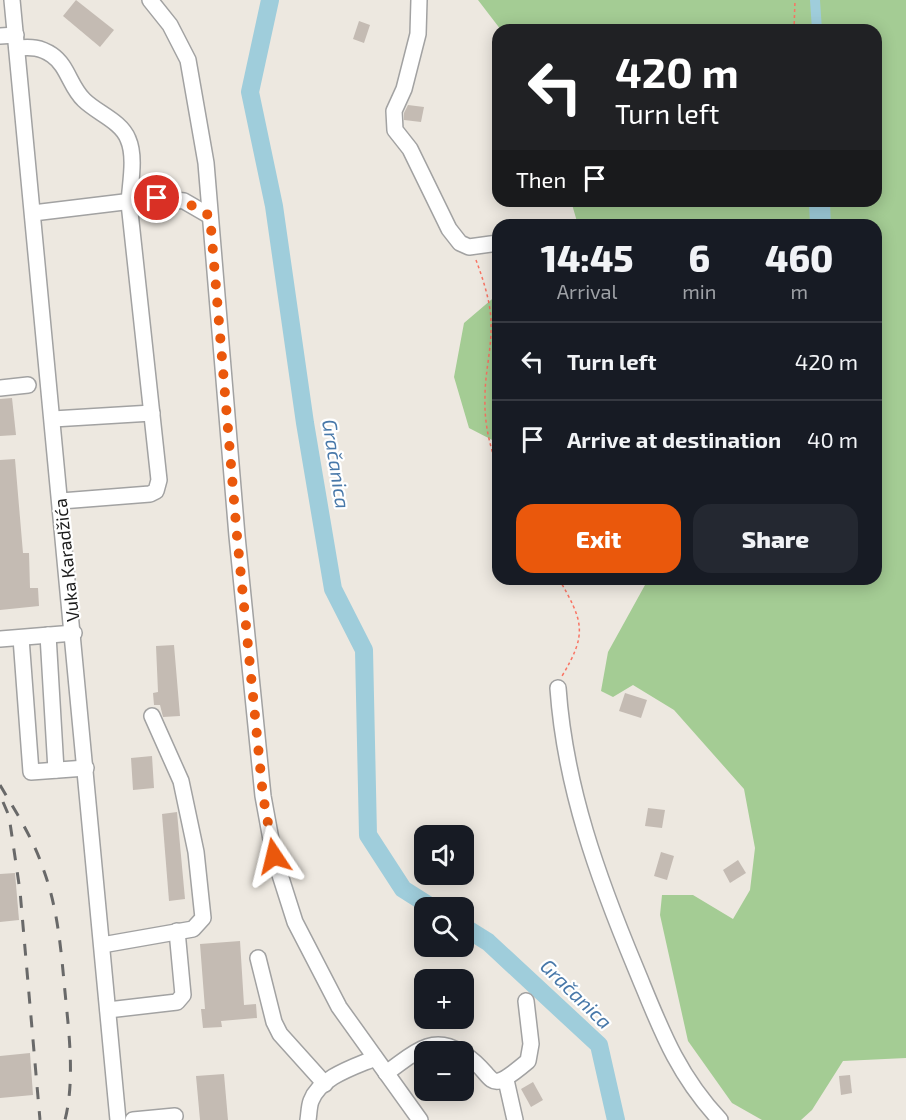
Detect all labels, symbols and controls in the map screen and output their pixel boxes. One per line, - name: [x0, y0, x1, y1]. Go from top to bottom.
- text: 420 m: [615, 46, 739, 96]
- icon: left: [516, 48, 594, 126]
- text: Turn left: [615, 97, 719, 129]
- icon: arrive: [578, 162, 611, 195]
- text: Then: [516, 166, 566, 192]
- pin: [131, 172, 182, 223]
- icon: arrive: [140, 181, 173, 214]
- text: 14:45: [541, 236, 634, 279]
- text: 6: [688, 236, 710, 279]
- text: 460: [765, 236, 833, 279]
- text: Arrival: [557, 279, 618, 303]
- text: min: [682, 279, 716, 303]
- text: m: [790, 279, 808, 303]
- icon: left: [516, 345, 549, 378]
- text: Turn left: [567, 348, 656, 374]
- text: 420 m: [795, 348, 858, 374]
- water label: Gračanica: [318, 417, 356, 510]
- icon: arrive: [516, 423, 549, 456]
- text: Arrive at destination: [567, 426, 781, 452]
- text: 40 m: [807, 426, 858, 452]
- street label: Vuka Karadžića: [49, 497, 83, 623]
- button: Exit: [516, 504, 681, 573]
- button: Share: [693, 504, 858, 573]
- position arrow: [242, 824, 306, 888]
- map controls: [414, 825, 474, 1101]
- button: sound: [414, 825, 474, 885]
- button: search: [414, 897, 474, 957]
- water label: Gračanica: [536, 953, 617, 1033]
- button: +: [414, 969, 474, 1029]
- button: −: [414, 1041, 474, 1101]

